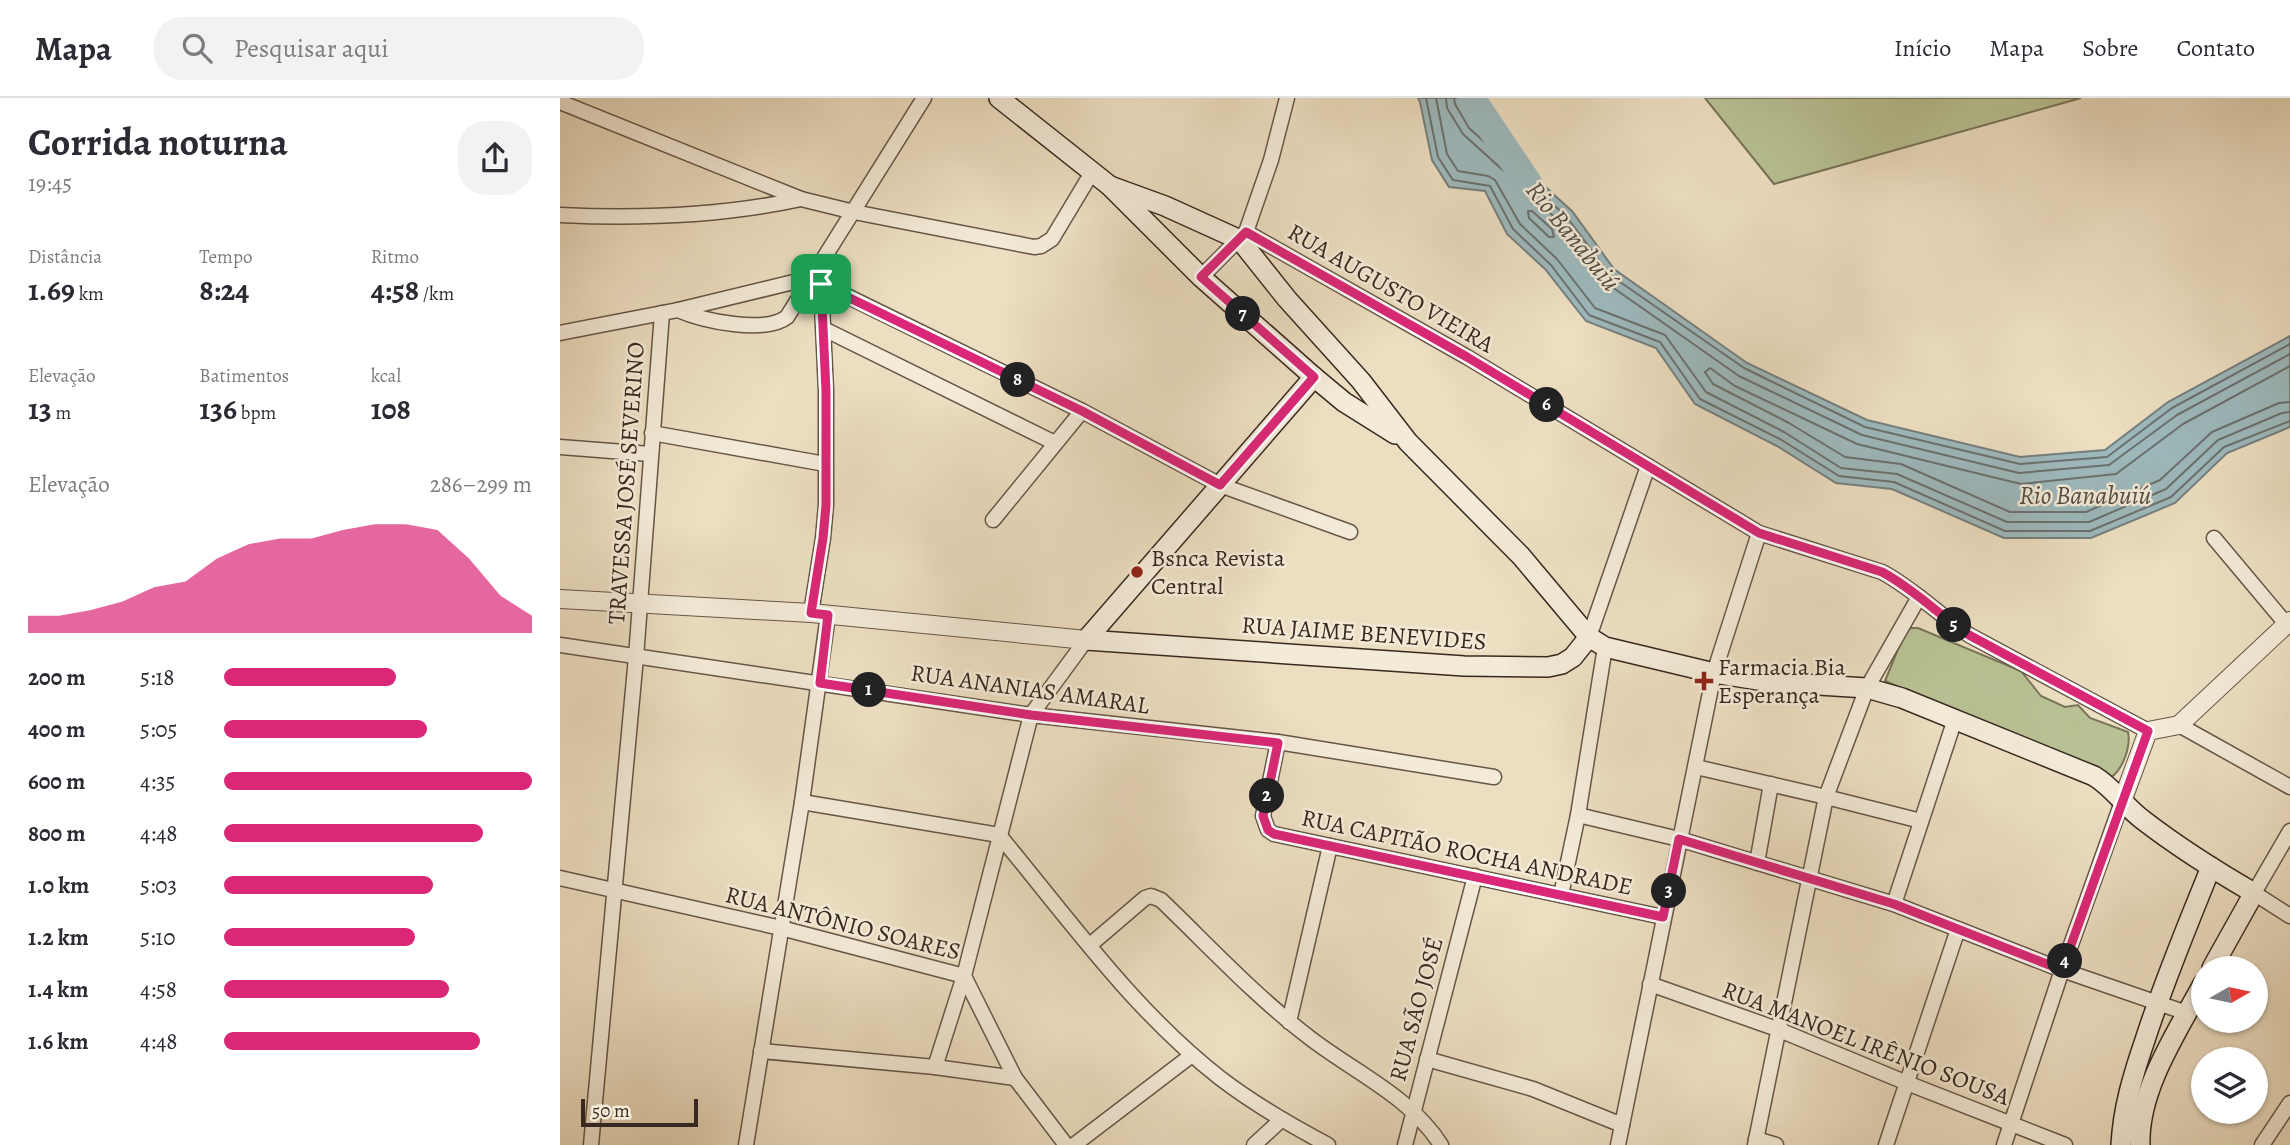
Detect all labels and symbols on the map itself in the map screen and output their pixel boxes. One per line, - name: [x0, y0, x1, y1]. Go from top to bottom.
- water label: Rio Banabuiú: [1518, 174, 1628, 299]
- street label: RUA AUGUSTO VIEIRA: [1282, 216, 1501, 361]
- pin: [791, 254, 851, 314]
- pin: 7: [1226, 296, 1260, 332]
- street label: TRAVESSA JOSÉ SEVERINO: [600, 341, 652, 625]
- pin: 8: [1000, 362, 1036, 398]
- pin: 6: [1530, 388, 1564, 422]
- water label: Rio Banabuiú: [2019, 478, 2151, 513]
- place label: Bsnca Revista Central: [1151, 542, 1286, 602]
- marker: Bsnca Revista Central: [1129, 564, 1145, 580]
- street label: RUA JAIME BENEVIDES: [1240, 608, 1488, 658]
- pin: 5: [1936, 608, 1972, 642]
- place label: Farmacia Bia Esperança: [1718, 651, 1847, 711]
- street label: RUA ANANIAS AMARAL: [909, 656, 1152, 722]
- pin: 1: [852, 672, 886, 708]
- marker: Farmacia Bia Esperança: [1696, 673, 1712, 689]
- pin: 2: [1250, 778, 1284, 814]
- street label: RUA CAPITÃO ROCHA ANDRADE: [1299, 801, 1635, 903]
- pin: 3: [1652, 874, 1686, 908]
- street label: RUA ANTÔNIO SOARES: [722, 878, 964, 968]
- street label: RUA SÃO JOSÉ: [1381, 933, 1451, 1085]
- pin: 4: [2048, 944, 2082, 978]
- north arrow: [2191, 956, 2268, 1032]
- street label: RUA MANOEL IRÊNIO SOUSA: [1718, 973, 2015, 1113]
- scale bar: [581, 1096, 698, 1128]

